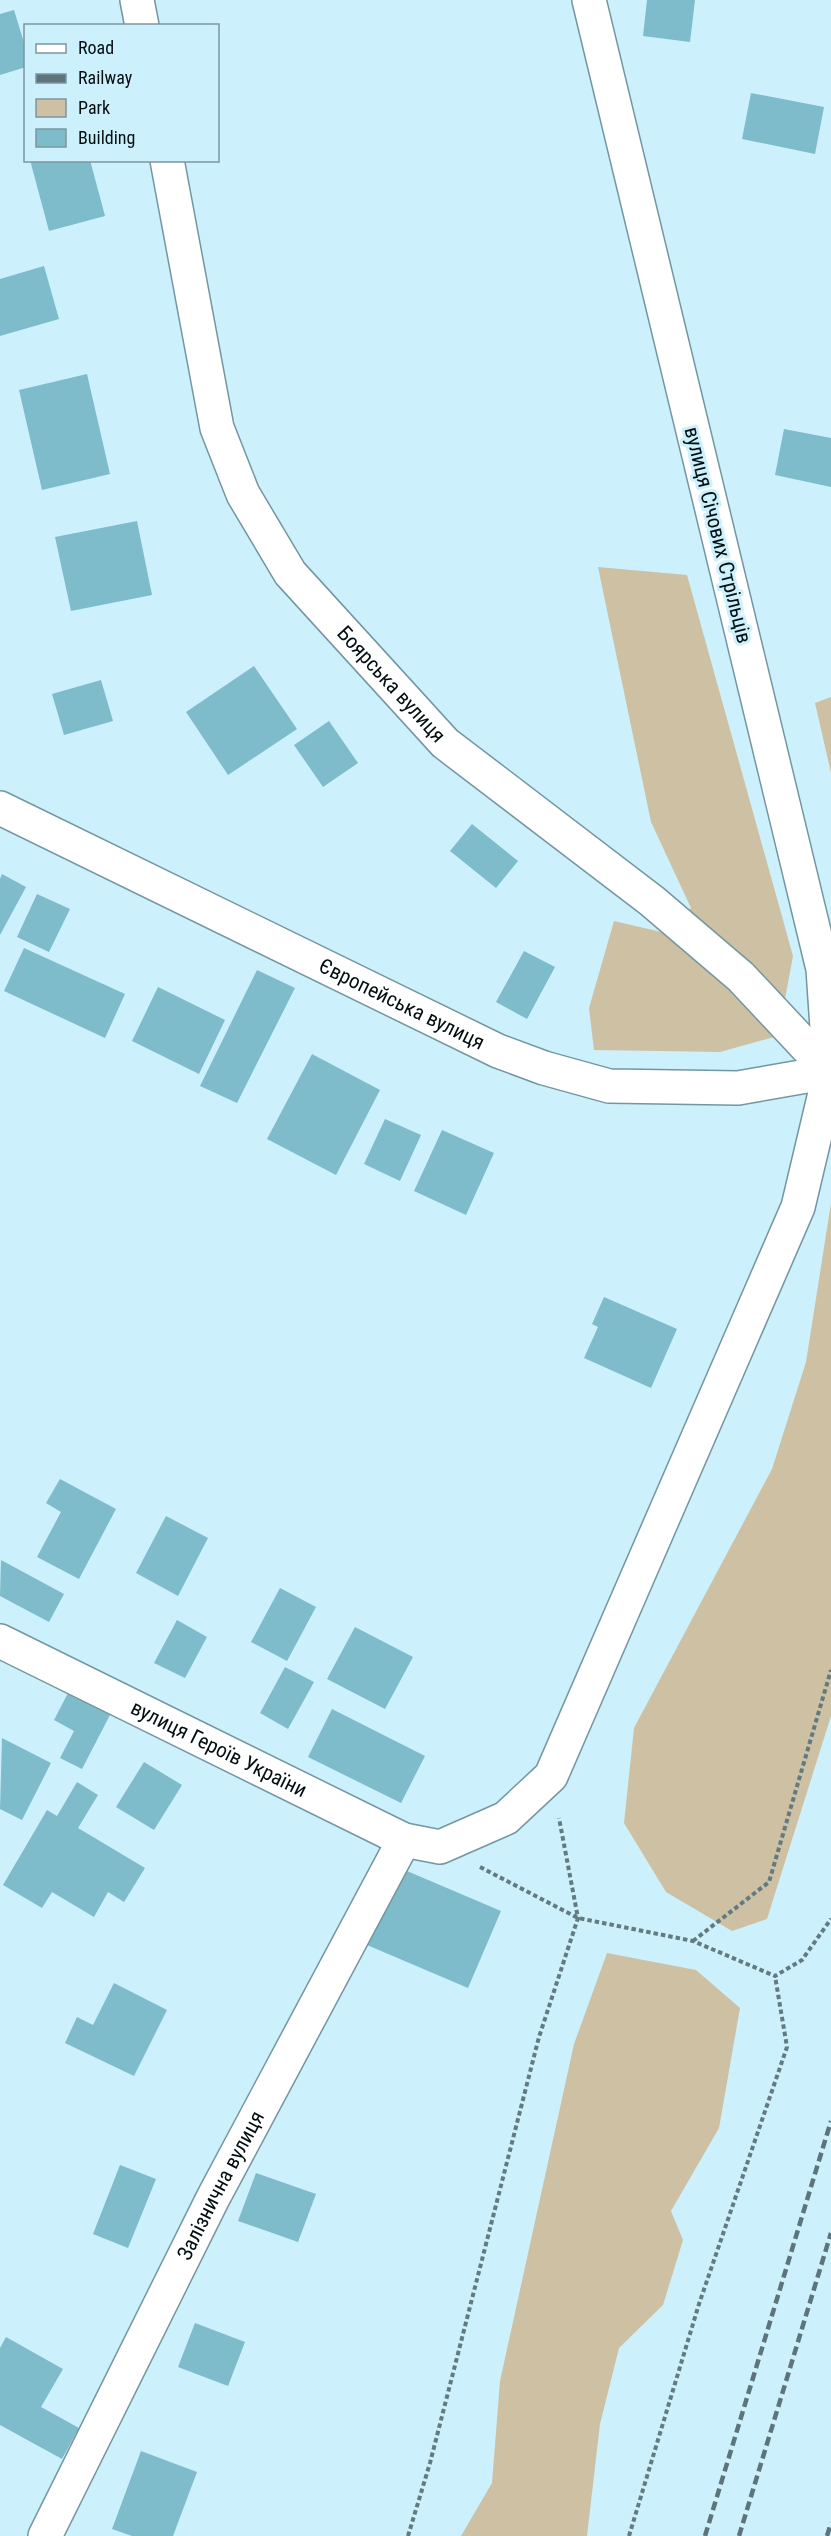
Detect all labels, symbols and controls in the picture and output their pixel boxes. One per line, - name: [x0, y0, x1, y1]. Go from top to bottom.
- legend: [24, 24, 219, 162]
- text: Road: [78, 37, 114, 58]
- text: Railway: [78, 67, 133, 88]
- text: Park: [78, 97, 110, 118]
- text: Building: [78, 127, 135, 148]
- street label: вулиця Січових Стрільців: [679, 424, 757, 646]
- street label: Боярська вулиця: [332, 621, 450, 747]
- street label: Європейська вулиця: [315, 953, 488, 1055]
- street label: вулиця Героїв України: [127, 1695, 311, 1802]
- street label: Залізнична вулиця: [172, 2107, 269, 2264]

